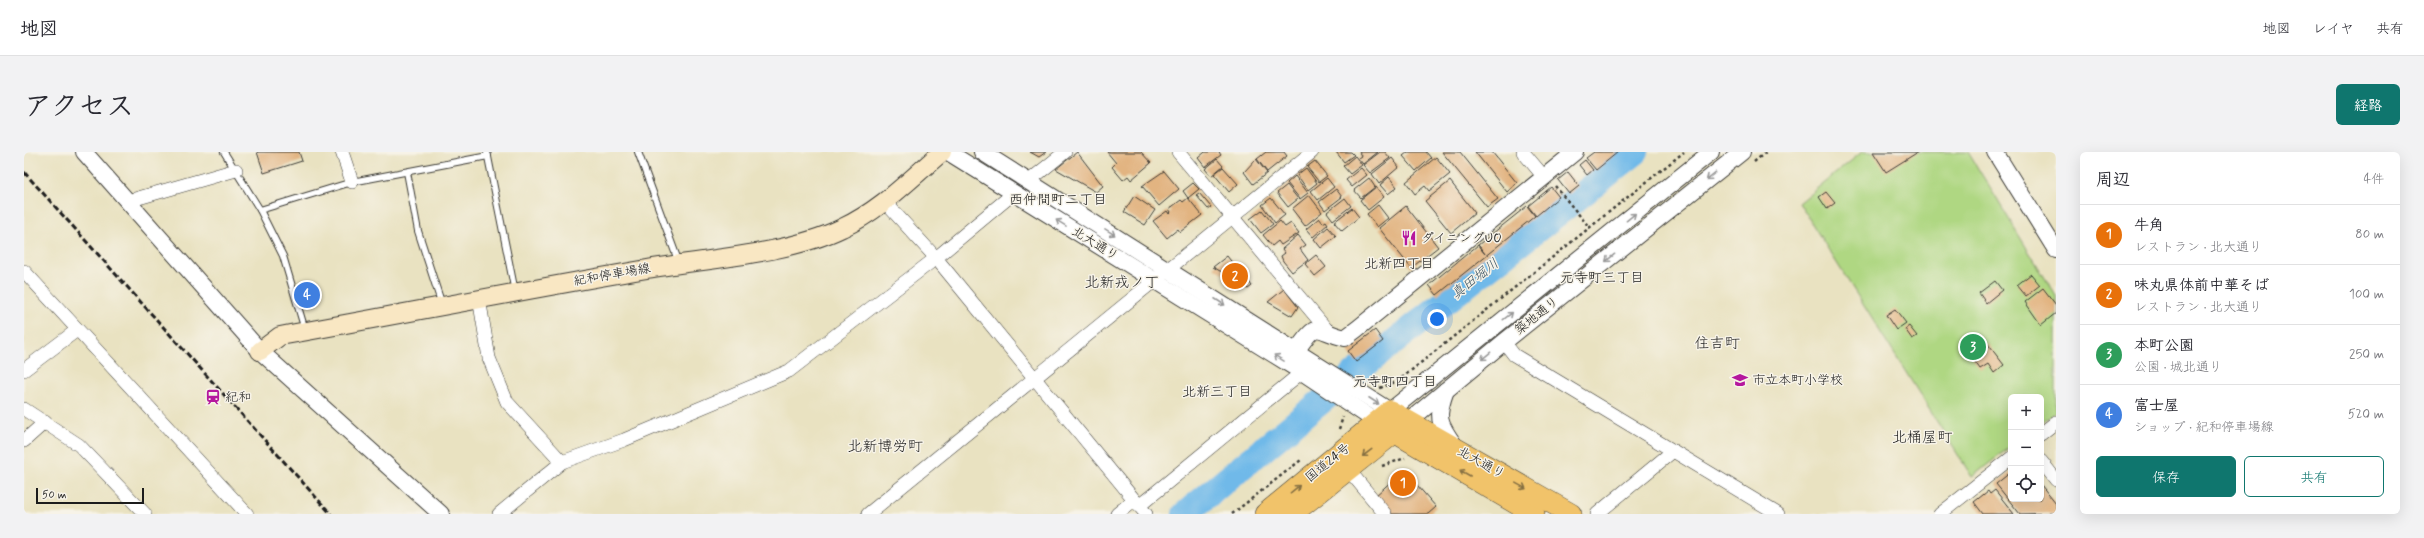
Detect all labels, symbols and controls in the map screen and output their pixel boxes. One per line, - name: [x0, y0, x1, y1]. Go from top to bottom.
- text: 地図: [20, 17, 58, 42]
- text: 地図: [2263, 20, 2291, 38]
- text: レイヤ: [2313, 20, 2354, 38]
- text: 共有: [2376, 20, 2404, 38]
- button: 経路: [2336, 84, 2400, 125]
- text: アクセス: [24, 89, 134, 126]
- text: 周辺: [2096, 169, 2130, 191]
- text: 4件: [2363, 171, 2384, 188]
- one-way arrow: [1706, 172, 1717, 181]
- district label: 西仲間町二丁目: [1009, 191, 1107, 209]
- one-way arrow: [1626, 213, 1637, 222]
- text: 牛角: [2134, 216, 2164, 236]
- one-way arrow: [1056, 219, 1067, 227]
- street label: 北大通り: [1068, 223, 1122, 265]
- text: 1: [2106, 226, 2112, 243]
- text: 80 m: [2355, 226, 2384, 243]
- one-way arrow: [1104, 229, 1116, 237]
- restaurant icon: ダイニングUO: [1400, 229, 1418, 247]
- place label: ダイニングUO: [1421, 230, 1502, 247]
- text: レストラン · 北大通り: [2134, 239, 2262, 256]
- one-way arrow: [1604, 253, 1615, 262]
- district label: 北新四丁目: [1364, 255, 1434, 273]
- water label: 真田堀川: [1447, 255, 1503, 303]
- street label: 紀和停車場線: [572, 260, 653, 290]
- pin: 2: [1222, 261, 1248, 291]
- district label: 元寺町三丁目: [1560, 269, 1644, 287]
- district label: 北新戎ノ丁: [1084, 273, 1160, 293]
- text: 味丸県体前中華そば: [2134, 276, 2269, 296]
- pin: 4: [294, 280, 320, 310]
- text: 2: [2106, 286, 2112, 303]
- text: 100 m: [2349, 286, 2384, 303]
- street label: 築地通り: [1511, 293, 1563, 339]
- one-way arrow: [1214, 298, 1225, 306]
- text: レストラン · 北大通り: [2134, 299, 2262, 316]
- your location: [1427, 309, 1447, 329]
- one-way arrow: [1502, 312, 1513, 320]
- pin: 3: [1960, 332, 1986, 362]
- district label: 住吉町: [1694, 334, 1740, 354]
- text: 本町公園: [2134, 336, 2194, 356]
- text: 3: [2106, 346, 2112, 363]
- text: 250 m: [2349, 346, 2384, 363]
- one-way arrow: [1481, 352, 1492, 361]
- one-way arrow: [1274, 354, 1285, 362]
- text: 公園 · 城北通り: [2134, 359, 2222, 376]
- school or university icon: 市立本町小学校: [1731, 371, 1749, 389]
- place label: 市立本町小学校: [1752, 372, 1843, 389]
- district label: 元寺町四丁目: [1353, 373, 1437, 391]
- district label: 北新三丁目: [1182, 383, 1252, 401]
- station icon: 紀和: [204, 388, 222, 406]
- place label: 紀和: [225, 389, 251, 406]
- map controls: [2008, 394, 2044, 502]
- button: +: [2008, 394, 2044, 430]
- one-way arrow: [1369, 396, 1380, 405]
- text: 富士屋: [2134, 396, 2179, 416]
- text: 4: [2105, 406, 2113, 423]
- text: 520 m: [2348, 406, 2384, 423]
- text: ショップ · 紀和停車場線: [2134, 419, 2273, 436]
- district label: 北桶屋町: [1892, 428, 1953, 448]
- button: −: [2008, 430, 2044, 466]
- district label: 北新博労町: [847, 437, 923, 457]
- street label: 国道24号: [1302, 440, 1354, 486]
- street label: 北大通り: [1454, 443, 1508, 483]
- one-way arrow: [1362, 449, 1373, 458]
- button: 保存: [2096, 456, 2236, 497]
- button: 共有: [2244, 456, 2384, 497]
- button: locate: [2008, 466, 2044, 502]
- pin: 1: [1390, 468, 1416, 498]
- one-way arrow: [1459, 468, 1471, 476]
- one-way arrow: [1515, 483, 1527, 490]
- one-way arrow: [1289, 485, 1300, 494]
- scale bar: [36, 486, 144, 505]
- text: 50 m: [42, 488, 67, 502]

